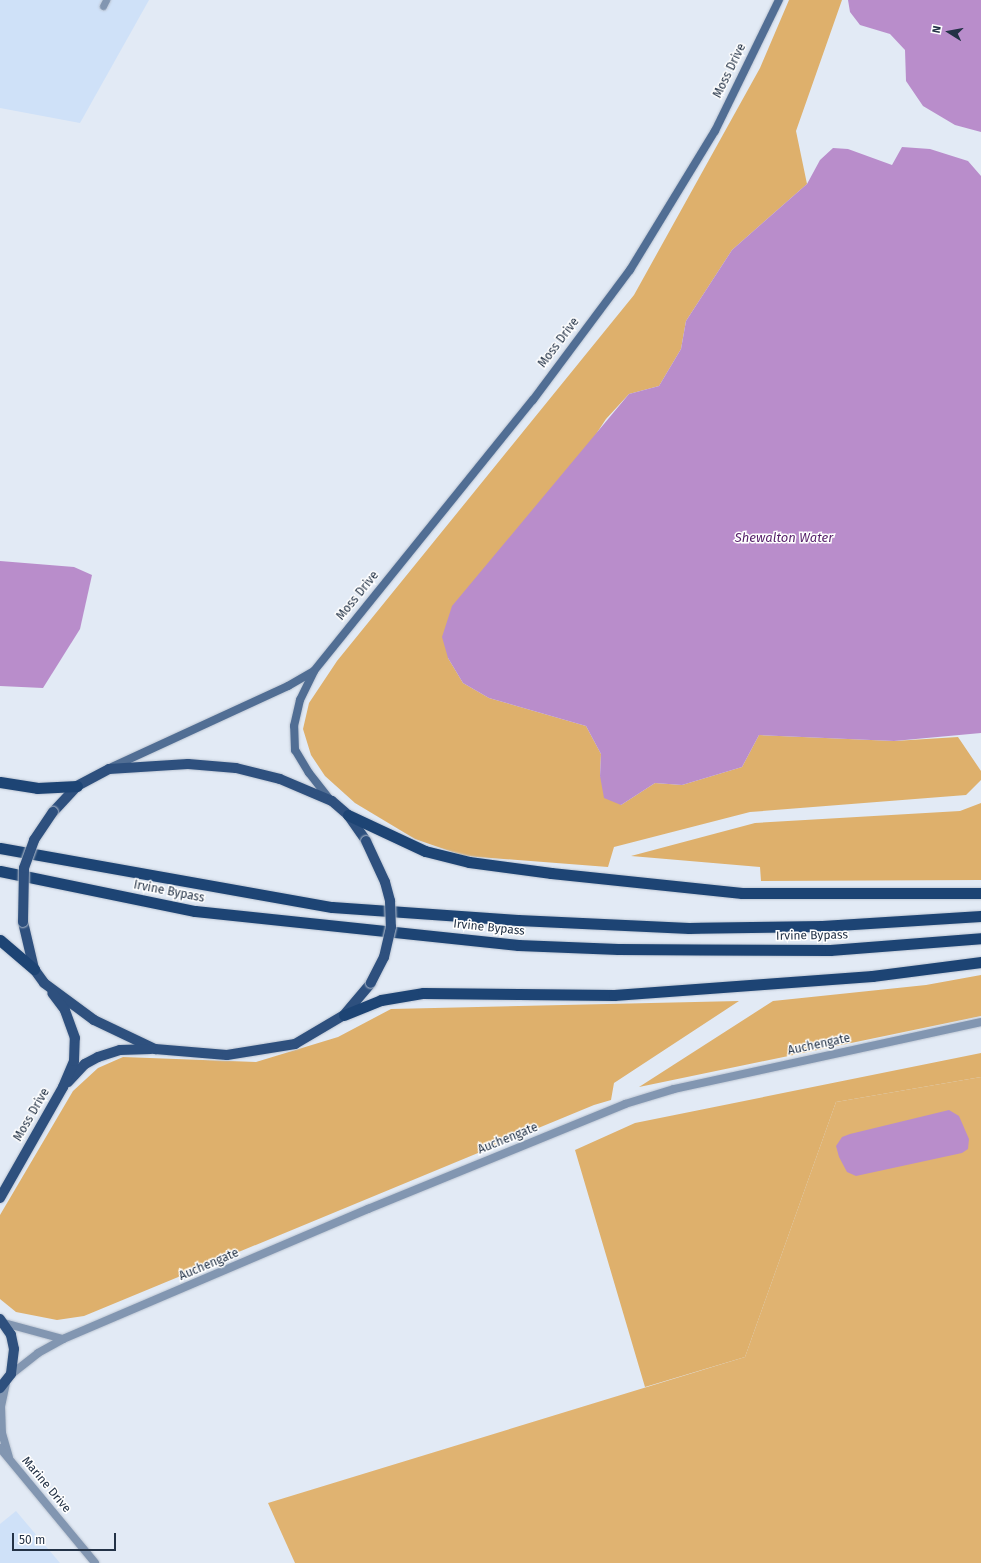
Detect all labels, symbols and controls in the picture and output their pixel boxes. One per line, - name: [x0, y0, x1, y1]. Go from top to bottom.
- north arrow: [929, 12, 969, 52]
- text: N: [930, 25, 944, 34]
- street label: Moss Drive: [711, 41, 749, 101]
- street label: Moss Drive: [536, 315, 582, 371]
- water label: Shewalton Water: [735, 530, 833, 546]
- street label: Moss Drive: [334, 569, 382, 623]
- street label: Irvine Bypass: [132, 878, 206, 906]
- street label: Irvine Bypass: [452, 917, 526, 939]
- street label: Irvine Bypass: [776, 928, 848, 944]
- street label: Auchengate: [786, 1031, 852, 1059]
- street label: Moss Drive: [11, 1086, 53, 1144]
- street label: Auchengate: [476, 1120, 540, 1158]
- street label: Auchengate: [177, 1246, 241, 1284]
- street label: Marine Drive: [18, 1454, 74, 1516]
- scale bar: [14, 1525, 118, 1551]
- text: 50 m: [19, 1533, 45, 1547]

